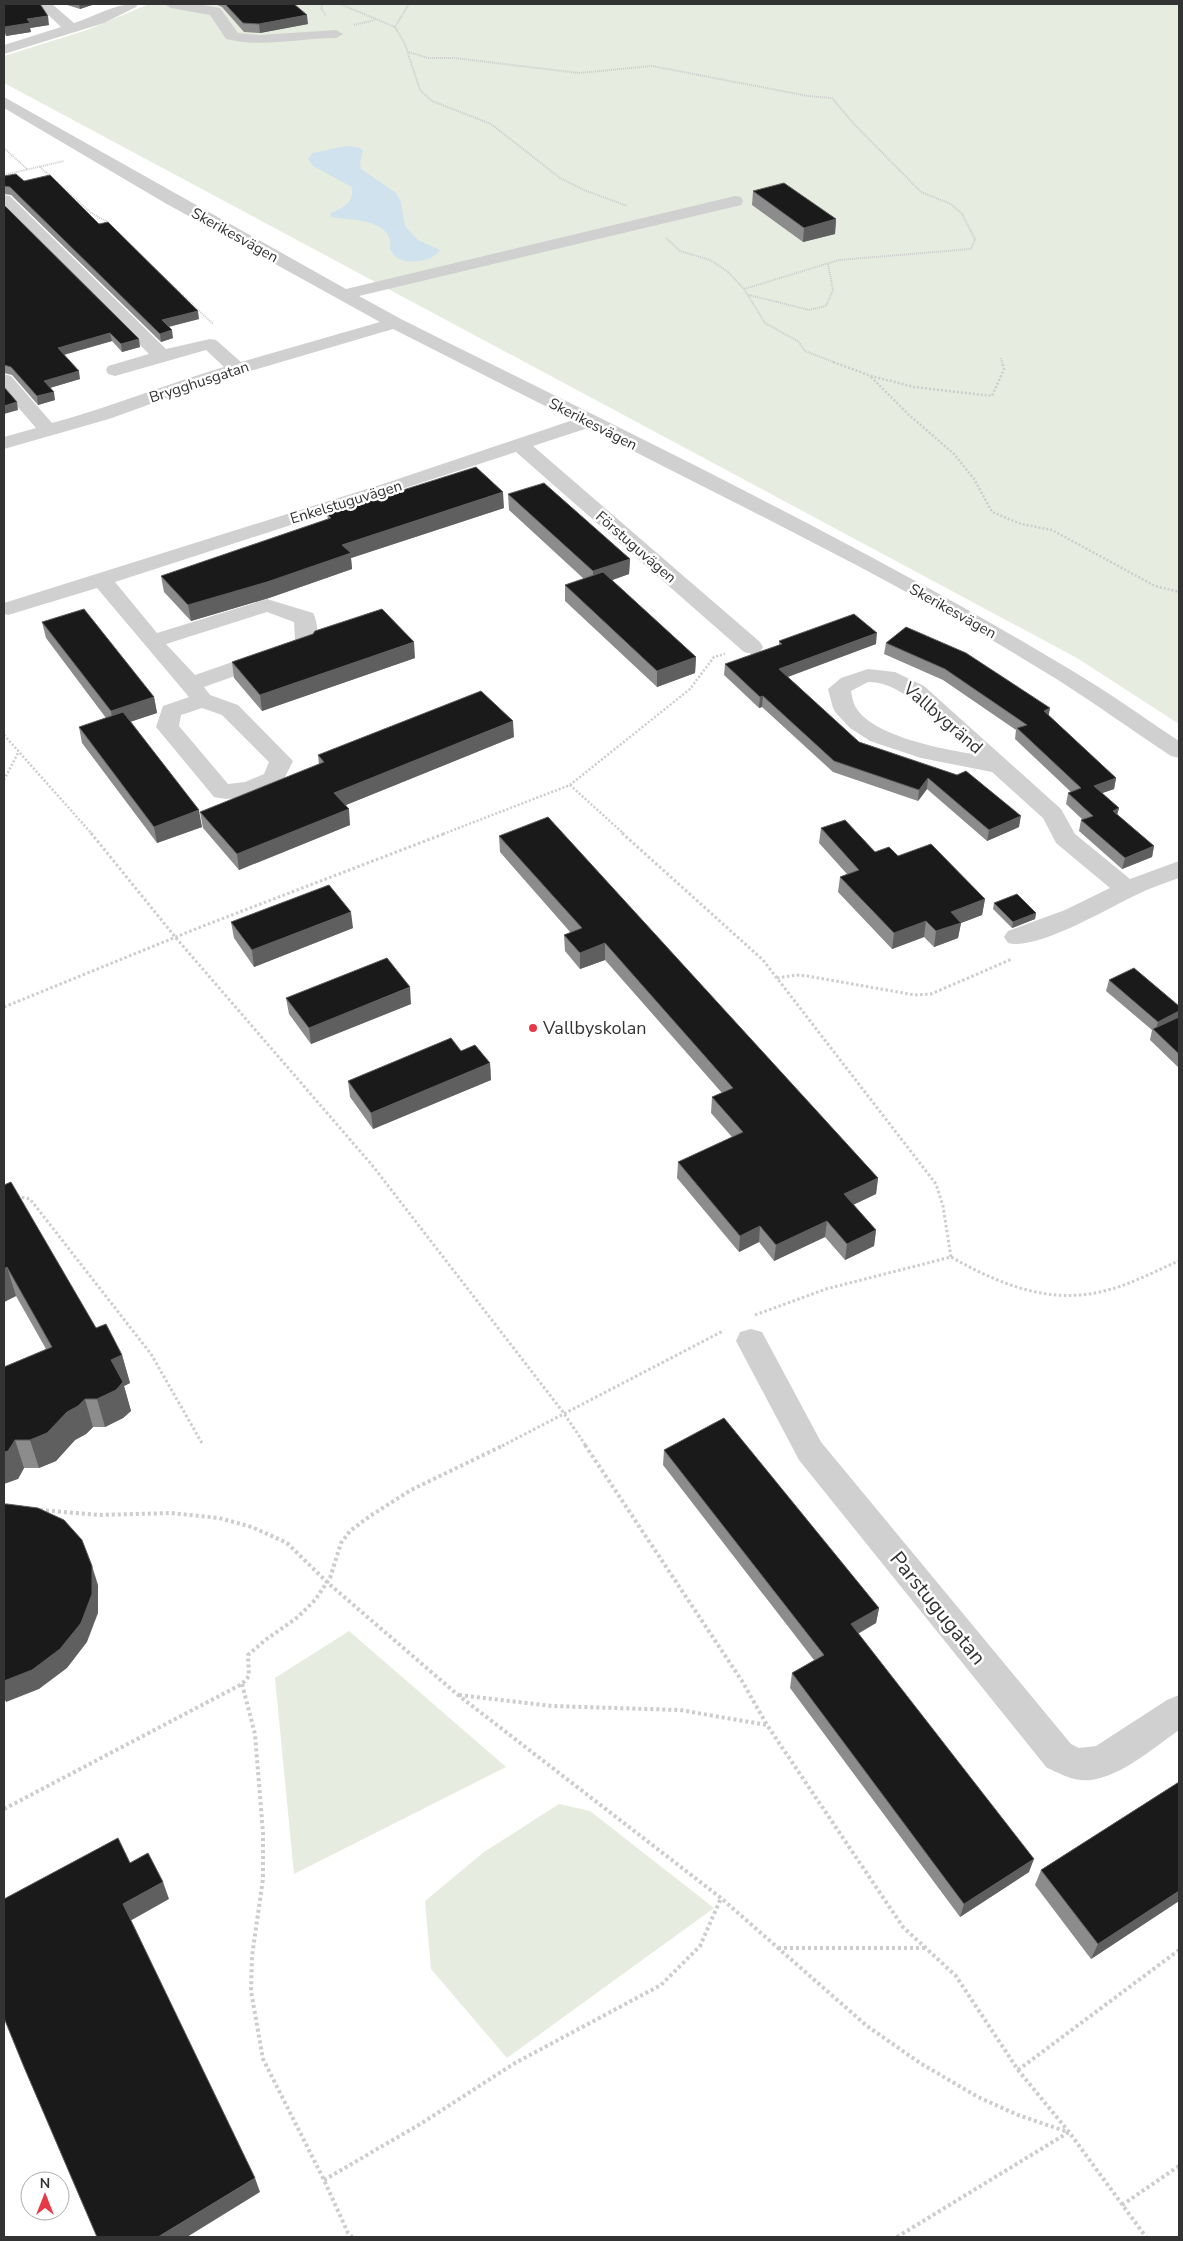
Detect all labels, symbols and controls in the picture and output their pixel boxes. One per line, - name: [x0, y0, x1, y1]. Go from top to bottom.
- street label: Skerikesvägen: [188, 203, 282, 267]
- street label: Brygghusgatan: [147, 356, 251, 408]
- street label: Skerikesvägen: [545, 393, 641, 455]
- street label: Enkelstuguvägen: [288, 476, 404, 528]
- street label: Förstuguvägen: [592, 507, 680, 587]
- street label: Skerikesvägen: [906, 579, 1000, 643]
- street label: Vallbygränd: [897, 676, 988, 759]
- place label: Vallbyskolan: [542, 1016, 647, 1040]
- marker: Vallbyskolan: [527, 1022, 539, 1034]
- street label: Parstugugatan: [884, 1545, 992, 1671]
- north arrow: [20, 2171, 70, 2221]
- text: N: [40, 2174, 50, 2193]

